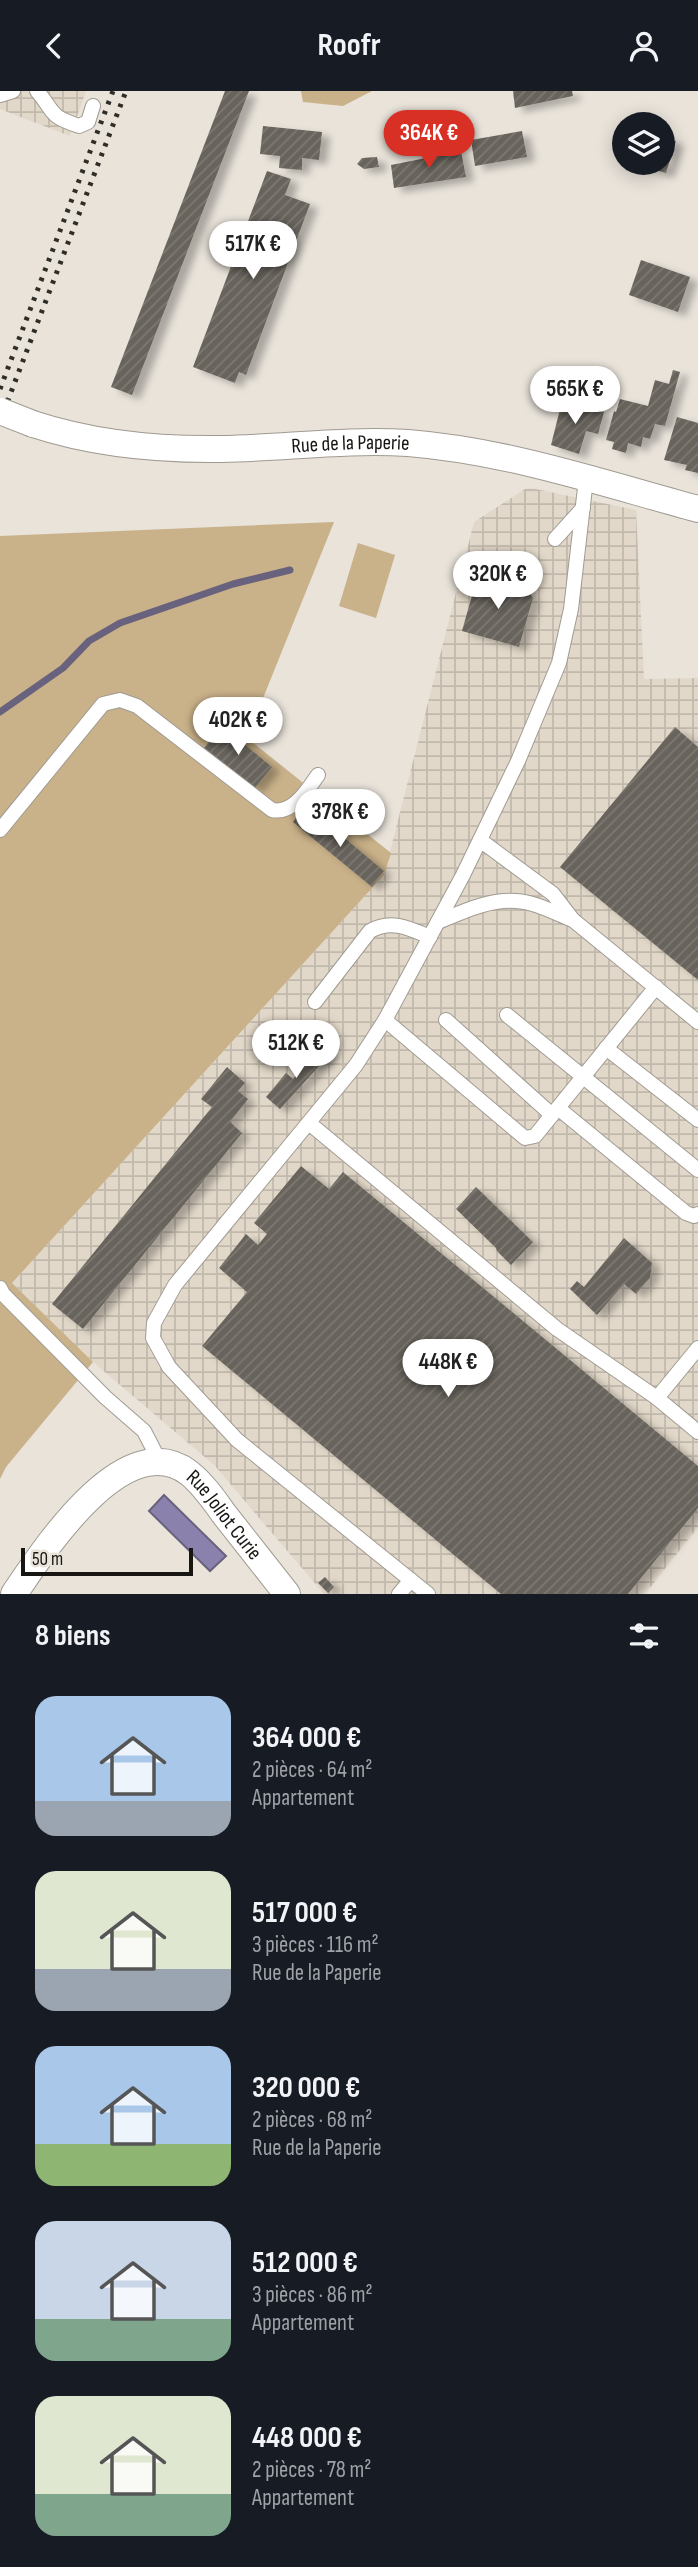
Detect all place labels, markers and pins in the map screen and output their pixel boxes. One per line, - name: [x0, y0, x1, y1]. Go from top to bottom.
- pin: 364K €: [372, 111, 486, 170]
- pin: 517K €: [196, 221, 310, 281]
- pin: 565K €: [518, 367, 632, 426]
- pin: 320K €: [441, 552, 555, 611]
- pin: 402K €: [181, 697, 295, 757]
- pin: 378K €: [283, 789, 397, 849]
- pin: 512K €: [239, 1021, 353, 1080]
- pin: 448K €: [391, 1339, 505, 1399]

